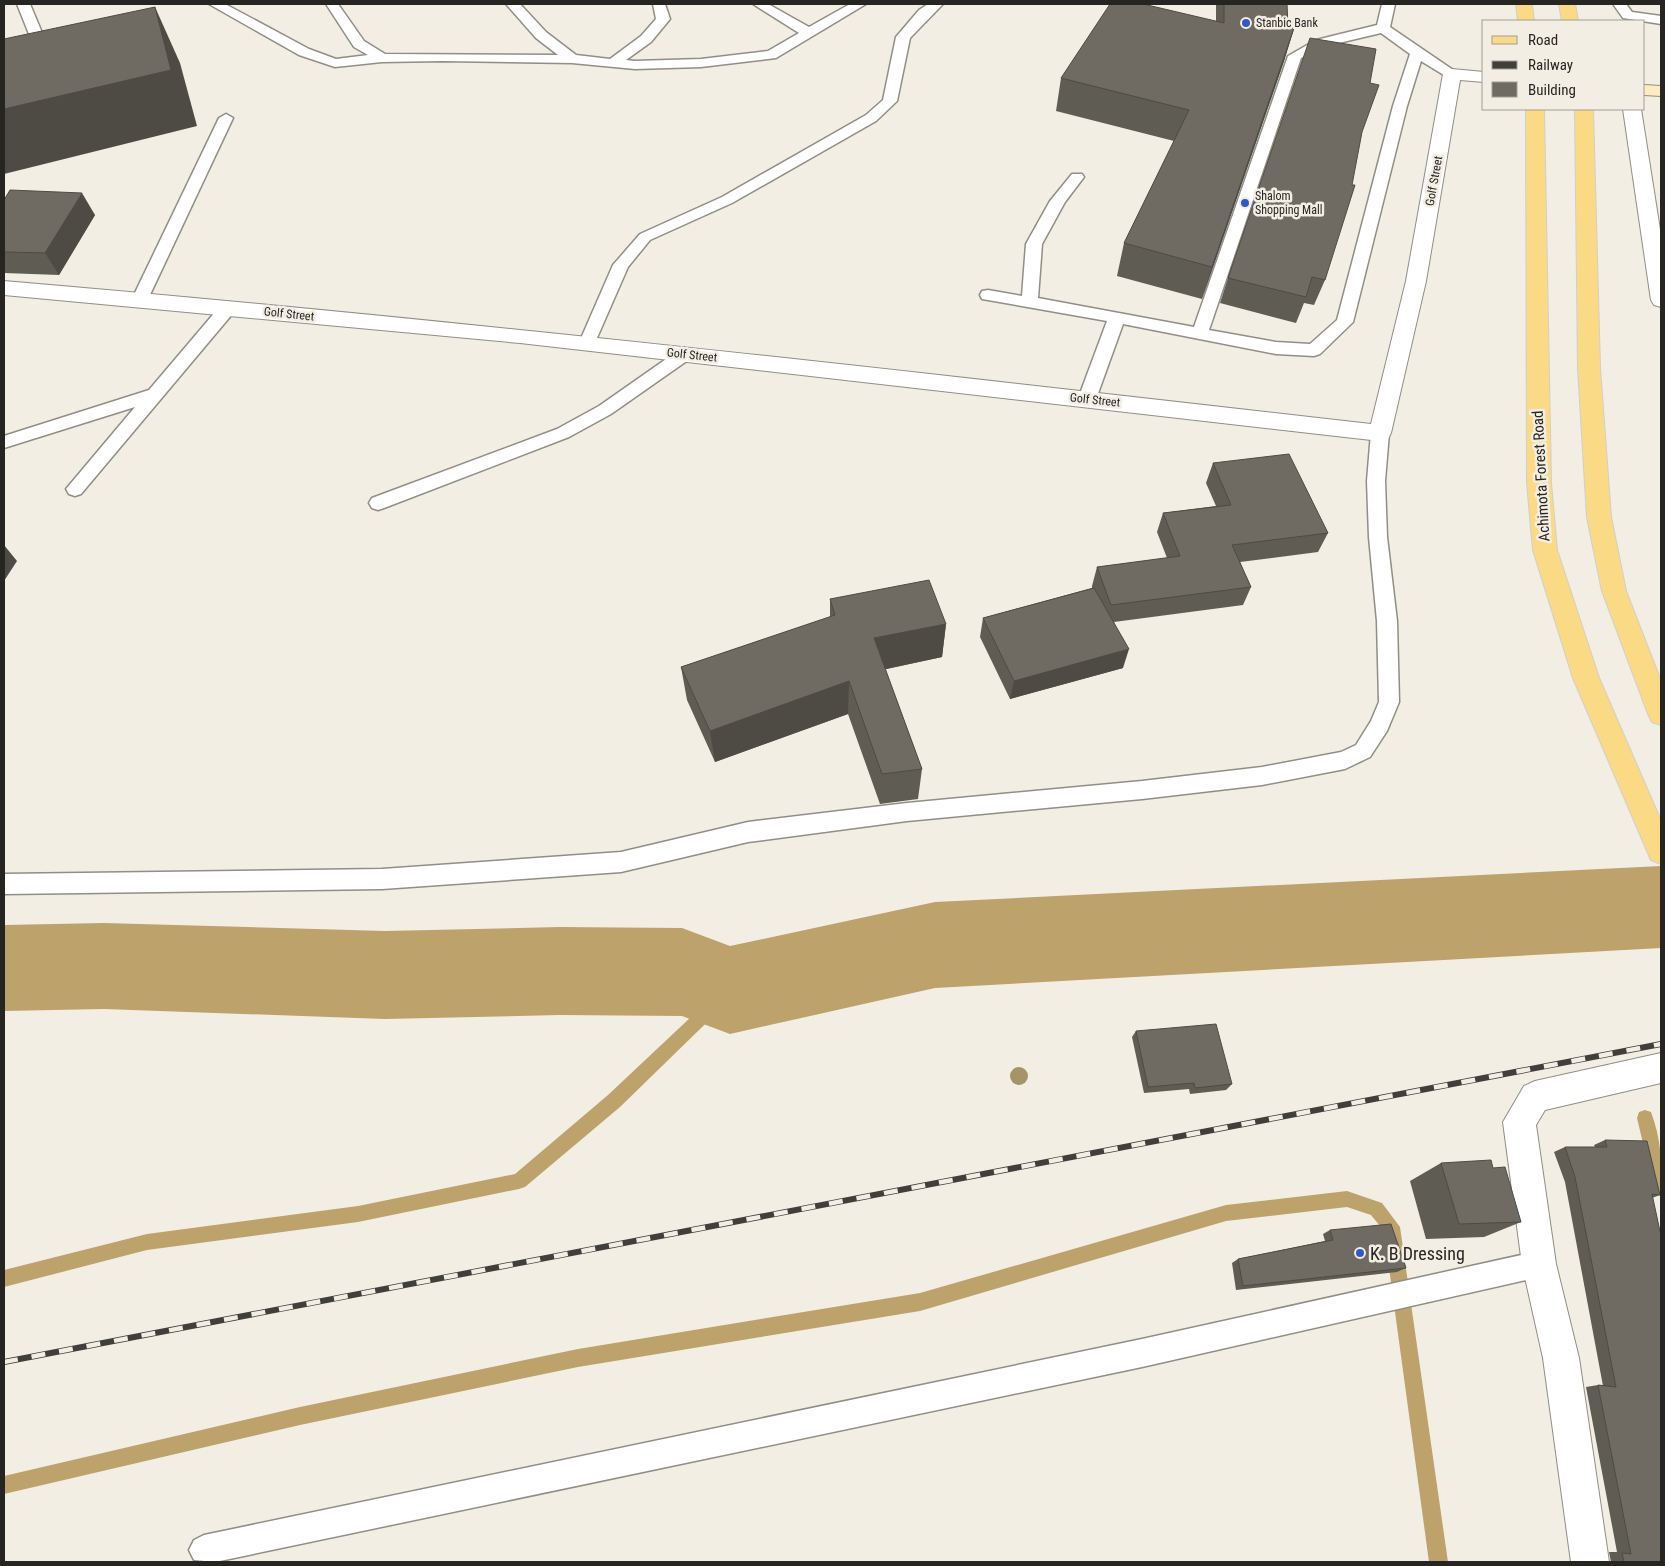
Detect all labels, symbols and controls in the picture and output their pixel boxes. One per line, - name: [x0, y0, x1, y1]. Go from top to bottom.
- place label: Stanbic Bank: [1256, 16, 1318, 30]
- marker: Stanbic Bank: [1240, 17, 1252, 29]
- legend: [1482, 20, 1645, 110]
- text: Road: [1528, 31, 1558, 49]
- text: Railway: [1528, 56, 1573, 74]
- text: Building: [1528, 81, 1576, 99]
- street label: Golf Street: [1423, 154, 1445, 207]
- place label: Shalom Shopping Mall: [1255, 189, 1322, 217]
- marker: Shalom Shopping Mall: [1239, 197, 1251, 209]
- street label: Golf Street: [263, 304, 315, 324]
- street label: Golf Street: [666, 345, 718, 365]
- street label: Golf Street: [1069, 390, 1121, 410]
- street label: Achimota Forest Road: [1529, 410, 1553, 542]
- place label: K. B Dressing: [1370, 1243, 1465, 1264]
- marker: K. B Dressing: [1354, 1247, 1366, 1259]

